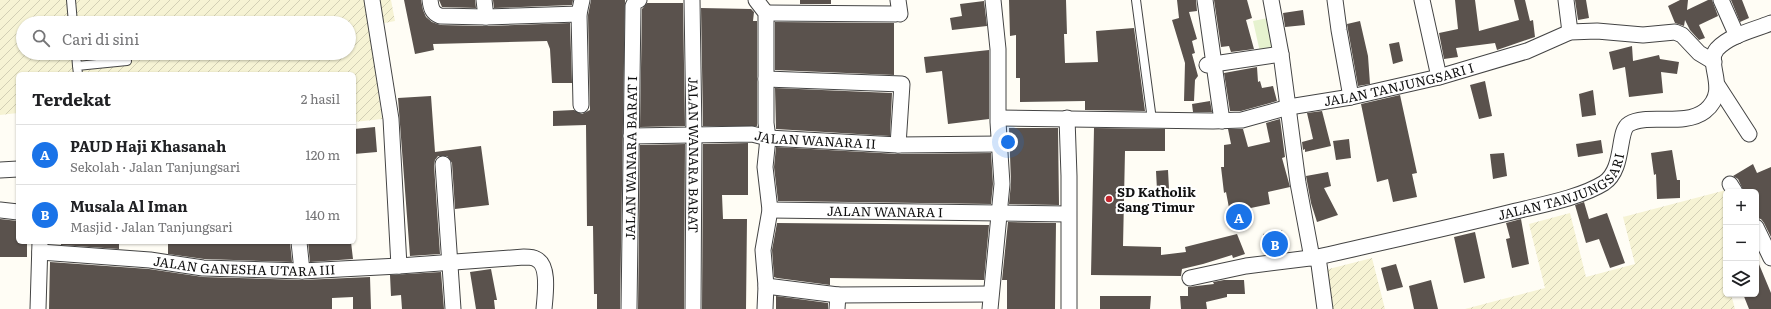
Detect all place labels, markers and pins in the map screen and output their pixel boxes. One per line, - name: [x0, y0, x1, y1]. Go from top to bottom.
- place label: SD Katholik Sang Timur: [1117, 182, 1196, 216]
- marker: SD Katholik Sang Timur: [1104, 194, 1114, 204]
- pin: A: [1226, 202, 1252, 232]
- pin: B: [1262, 229, 1288, 259]

